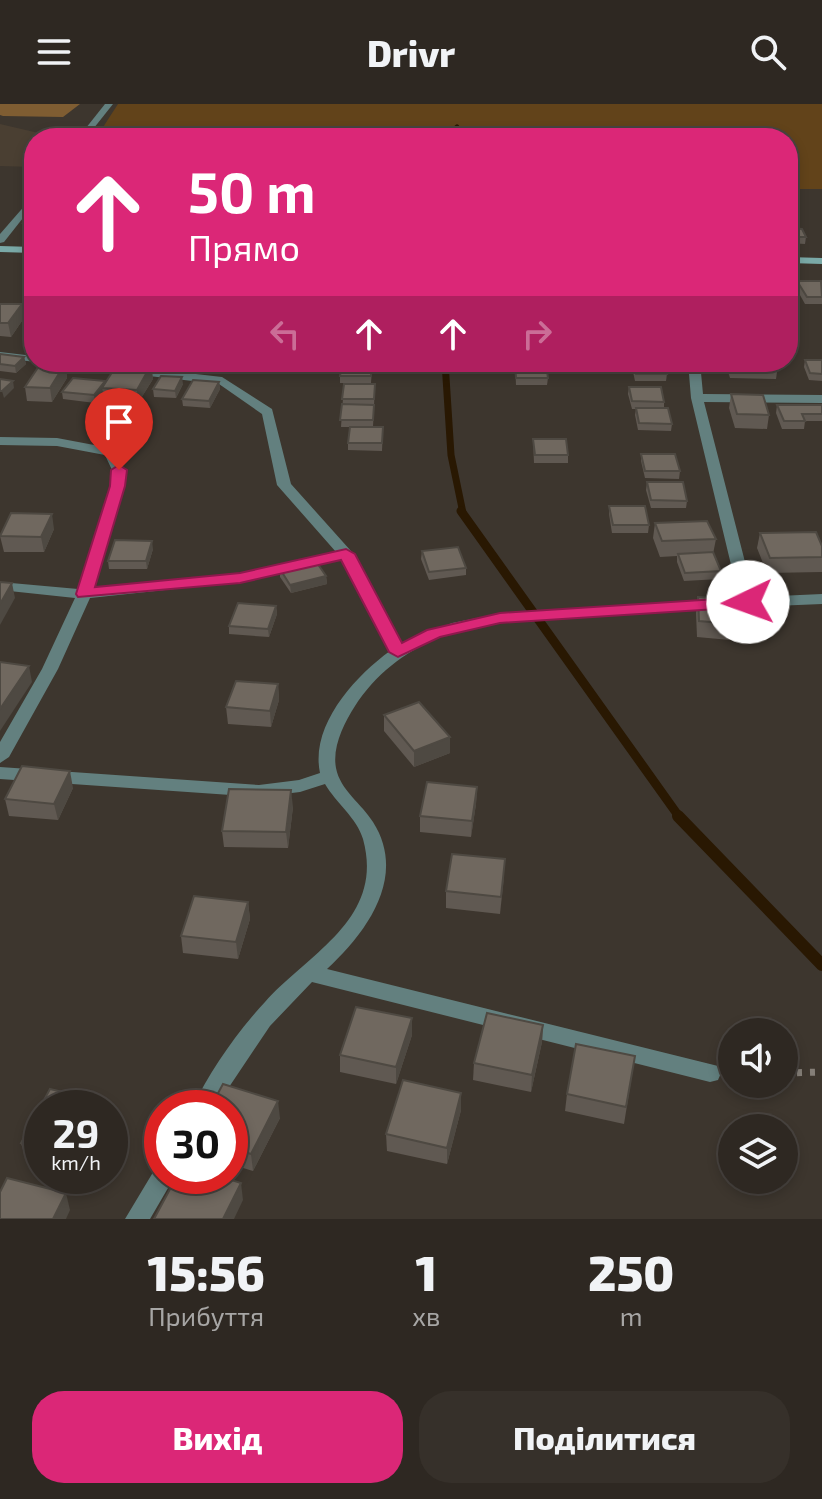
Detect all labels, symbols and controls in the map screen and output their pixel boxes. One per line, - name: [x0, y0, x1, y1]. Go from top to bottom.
- icon: menu: [32, 30, 76, 74]
- icon: search: [746, 30, 790, 74]
- text: Drivr: [367, 31, 455, 74]
- text: 50 m: [188, 157, 316, 224]
- icon: ahead: [56, 160, 160, 264]
- text: Прямо: [188, 225, 300, 268]
- icon: left: [263, 312, 307, 356]
- icon: ahead: [347, 312, 391, 356]
- icon: ahead: [431, 312, 475, 356]
- icon: right: [515, 312, 559, 356]
- pin: [85, 388, 153, 470]
- icon: arrive: [97, 400, 141, 444]
- position arrow: [706, 560, 790, 644]
- map controls: [718, 1018, 798, 1194]
- button: sound: [718, 1018, 798, 1098]
- speed limit sign: 30: [144, 1090, 248, 1194]
- text: 29: [53, 1108, 99, 1156]
- button: layers: [718, 1114, 798, 1194]
- text: km/h: [51, 1150, 101, 1174]
- text: 15:56: [148, 1243, 265, 1301]
- text: 1: [416, 1243, 437, 1301]
- text: 250: [588, 1243, 674, 1301]
- text: Прибуття: [148, 1300, 264, 1331]
- text: хв: [412, 1300, 441, 1331]
- text: m: [620, 1300, 643, 1331]
- button: Вихід: [32, 1391, 403, 1483]
- button: Поділитися: [419, 1391, 790, 1483]

